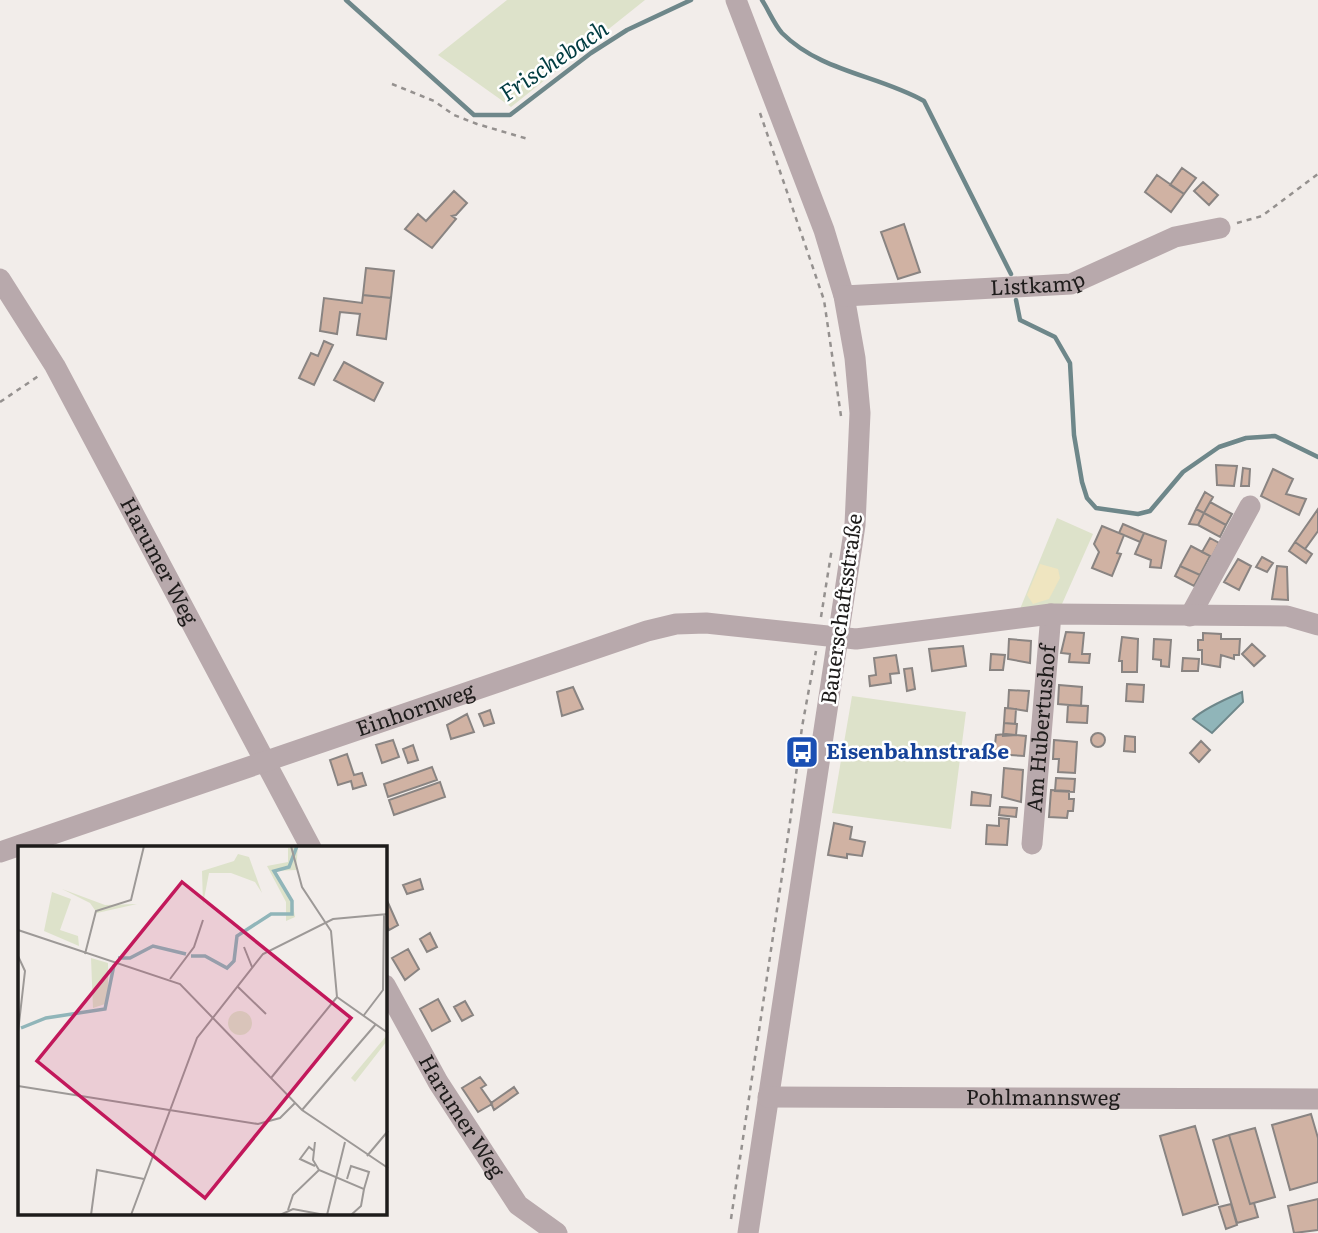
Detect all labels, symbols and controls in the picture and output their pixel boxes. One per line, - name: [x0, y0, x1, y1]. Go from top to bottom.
- water label: Frischebach: [492, 10, 615, 108]
- street label: Listkamp: [989, 262, 1089, 301]
- street label: Harumer Weg: [114, 491, 208, 630]
- street label: Bauerschaftsstraße: [811, 511, 868, 706]
- street label: Am Hubertushof: [1017, 641, 1062, 813]
- street label: Einhornweg: [351, 673, 478, 742]
- bus stop icon: Eisenbahnstraße: [783, 733, 821, 771]
- place label: Eisenbahnstraße: [826, 734, 1009, 765]
- inset map: [18, 846, 387, 1216]
- street label: Harumer Weg: [413, 1048, 514, 1183]
- street label: Pohlmannsweg: [966, 1080, 1120, 1111]

